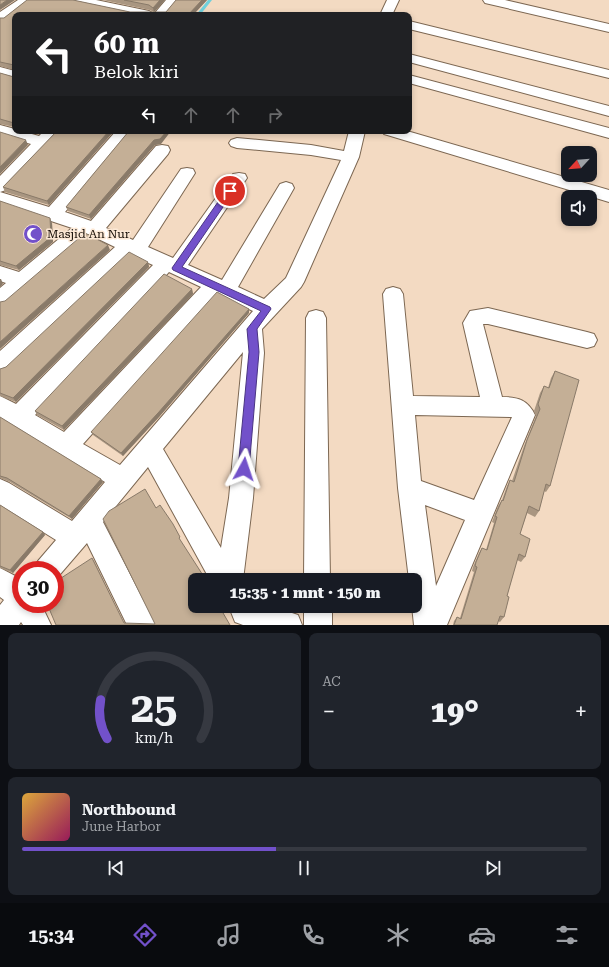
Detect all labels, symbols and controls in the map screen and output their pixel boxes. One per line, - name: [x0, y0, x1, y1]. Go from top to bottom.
- text: 60 m: [94, 27, 159, 60]
- icon: left: [28, 28, 80, 80]
- text: Belok kiri: [94, 61, 179, 82]
- icon: left: [138, 104, 160, 126]
- icon: ahead: [180, 104, 202, 126]
- icon: ahead: [222, 104, 244, 126]
- icon: right: [264, 104, 286, 126]
- north arrow: [561, 146, 597, 182]
- map controls: [561, 146, 597, 226]
- pin: [213, 174, 247, 208]
- icon: arrive: [219, 180, 241, 202]
- button: sound: [561, 190, 597, 226]
- mosque icon: Masjid An Nur: [22, 223, 44, 245]
- place label: Masjid An Nur: [47, 227, 130, 241]
- position arrow: [223, 448, 265, 490]
- speed limit sign: 30: [12, 561, 64, 613]
- text: 15:35 · 1 mnt · 150 m: [230, 584, 380, 602]
- text: AC: [323, 674, 341, 689]
- text: 25: [131, 683, 178, 732]
- text: 19°: [430, 694, 479, 729]
- text: −: [323, 699, 335, 724]
- text: +: [575, 699, 587, 724]
- text: km/h: [135, 730, 173, 746]
- text: Northbound: [82, 801, 176, 819]
- text: June Harbor: [82, 819, 161, 834]
- icon: previous: [105, 857, 127, 879]
- icon: pause: [293, 857, 315, 879]
- icon: next: [482, 857, 504, 879]
- icon: directions: [131, 921, 159, 949]
- icon: music: [215, 921, 243, 949]
- icon: phone: [299, 921, 327, 949]
- icon: climate: [384, 921, 412, 949]
- icon: car: [468, 921, 496, 949]
- icon: filters: [553, 921, 581, 949]
- text: 15:34: [28, 925, 74, 946]

